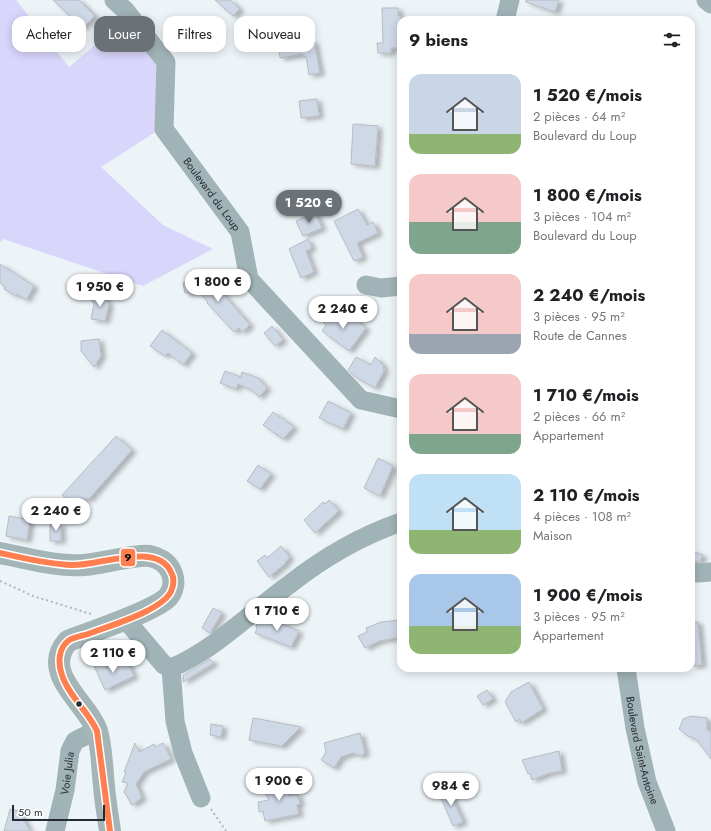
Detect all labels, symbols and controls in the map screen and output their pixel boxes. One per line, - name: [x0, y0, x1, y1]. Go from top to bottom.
- chip: Acheter: [12, 16, 86, 52]
- chip: Louer: [94, 16, 155, 52]
- chip: Filtres: [163, 16, 226, 52]
- chip: Nouveau: [234, 16, 315, 52]
- text: 9 biens: [409, 28, 468, 52]
- icon: filters: [661, 29, 683, 51]
- text: 1 520 €/mois: [533, 83, 642, 107]
- icon: home: [441, 90, 489, 138]
- text: 2 pièces · 64 m²: [533, 107, 625, 126]
- text: Boulevard du Loup: [533, 126, 637, 145]
- street label: Boulevard du Loup: [179, 154, 245, 234]
- text: 1 800 €/mois: [533, 183, 642, 207]
- pin: 1 520 €: [272, 190, 346, 224]
- icon: home: [441, 190, 489, 238]
- text: 1 520 €: [285, 193, 333, 212]
- text: 3 pièces · 104 m²: [533, 207, 631, 226]
- text: Boulevard du Loup: [533, 226, 637, 245]
- pin: 1 800 €: [181, 269, 255, 303]
- text: 1 800 €: [194, 272, 242, 291]
- pin: 1 950 €: [63, 274, 137, 308]
- text: 1 950 €: [76, 277, 124, 296]
- text: 2 240 €/mois: [533, 283, 645, 307]
- icon: home: [441, 290, 489, 338]
- pin: 2 240 €: [306, 296, 380, 330]
- text: 2 240 €: [317, 299, 369, 318]
- text: 3 pièces · 95 m²: [533, 307, 625, 326]
- text: Route de Cannes: [533, 326, 627, 345]
- text: 1 710 €/mois: [533, 383, 639, 407]
- icon: home: [441, 390, 489, 438]
- text: 2 pièces · 66 m²: [533, 407, 625, 426]
- text: Appartement: [533, 426, 604, 445]
- text: 2 110 €/mois: [533, 483, 640, 507]
- icon: home: [441, 490, 489, 538]
- pin: 2 240 €: [19, 498, 93, 532]
- text: 2 240 €: [30, 501, 82, 520]
- text: 4 pièces · 108 m²: [533, 507, 631, 526]
- text: Maison: [533, 526, 572, 545]
- line badge: 9: [120, 548, 136, 567]
- text: 9: [124, 549, 132, 565]
- text: 1 900 €/mois: [533, 583, 642, 607]
- icon: home: [441, 590, 489, 638]
- pin: 1 710 €: [240, 598, 314, 632]
- text: 1 710 €: [254, 601, 300, 620]
- text: 3 pièces · 95 m²: [533, 607, 625, 626]
- text: Appartement: [533, 626, 604, 645]
- pin: 2 110 €: [76, 640, 150, 674]
- text: 2 110 €: [90, 643, 136, 662]
- street label: Boulevard Saint-Antoine: [622, 695, 663, 807]
- unlabelled marker: [74, 699, 84, 709]
- street label: Voie Julia: [56, 751, 78, 797]
- pin: 1 900 €: [242, 768, 316, 802]
- text: 1 900 €: [255, 771, 303, 790]
- pin: 984 €: [423, 773, 479, 807]
- text: 984 €: [432, 776, 470, 795]
- scale bar: [12, 803, 105, 822]
- text: 50 m: [18, 804, 43, 820]

